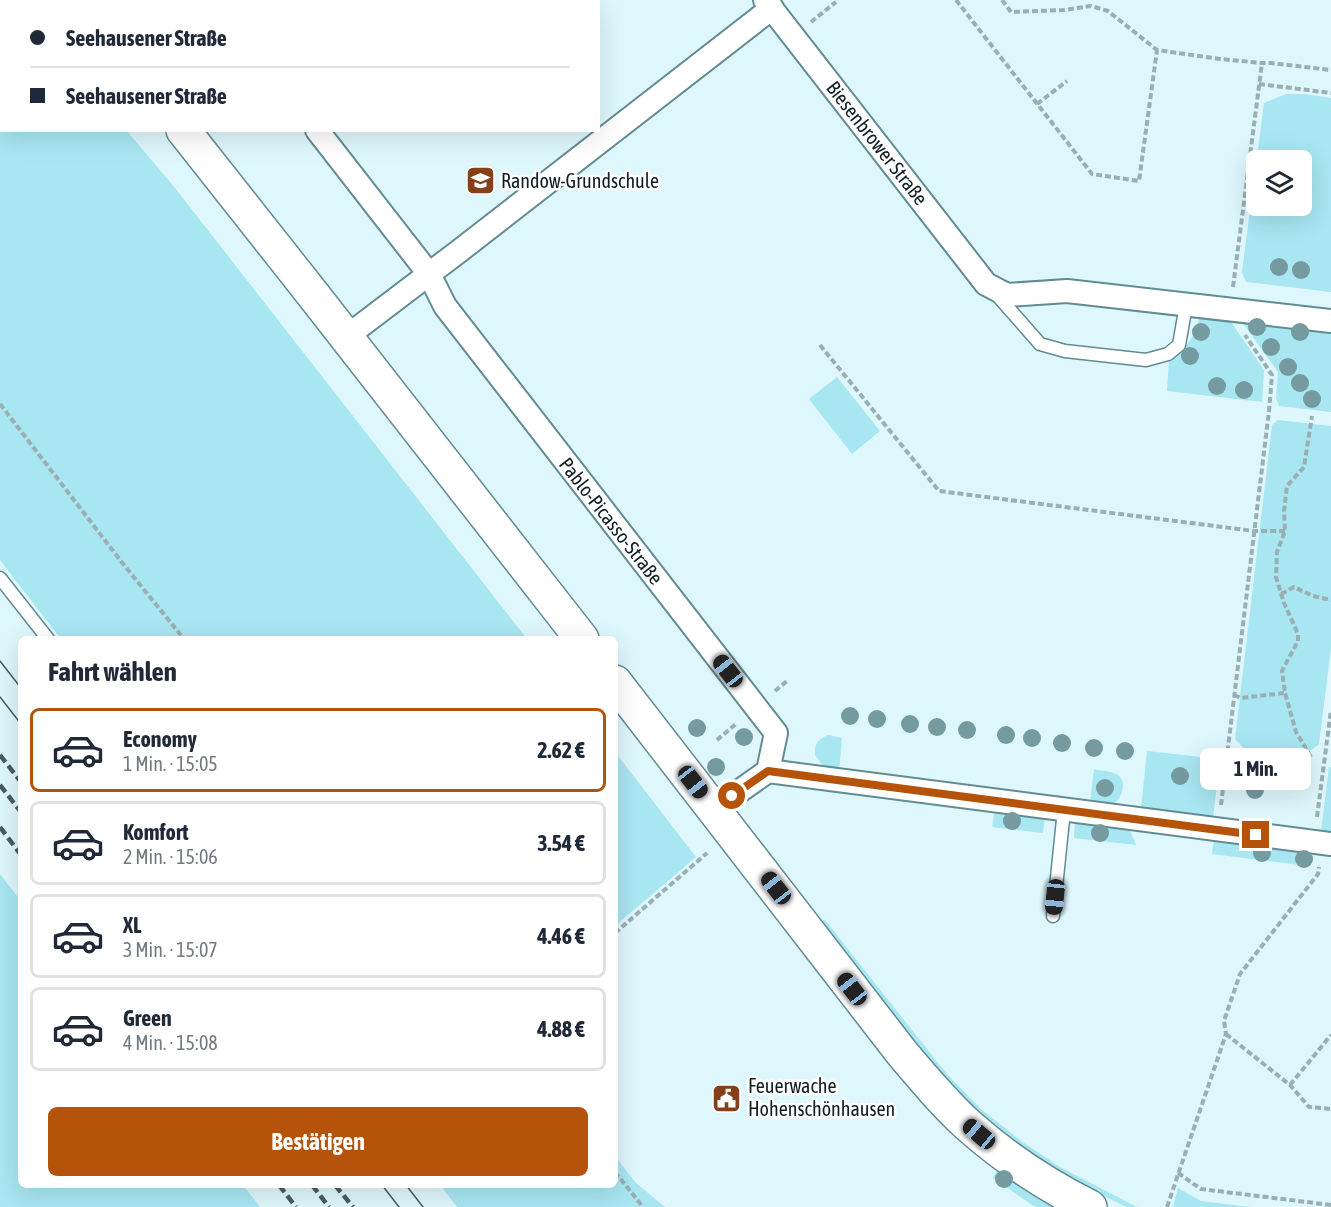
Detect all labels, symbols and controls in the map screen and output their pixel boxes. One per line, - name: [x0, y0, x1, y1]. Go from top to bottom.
- text: Seehausener Straße: [66, 25, 227, 51]
- street label: Biesenbrower Straße: [822, 76, 933, 209]
- text: Seehausener Straße: [66, 83, 227, 109]
- map controls: [1246, 150, 1312, 216]
- button: layers: [1246, 150, 1312, 216]
- school or university icon: Randow-Grundschule: [464, 165, 496, 197]
- place label: Randow-Grundschule: [501, 169, 659, 192]
- street label: Pablo-Picasso-Straße: [555, 453, 668, 589]
- car: [710, 651, 746, 691]
- text: Fahrt wählen: [48, 656, 177, 687]
- icon: car: [51, 723, 105, 777]
- text: Economy: [123, 726, 197, 752]
- text: 2.62 €: [537, 737, 585, 763]
- callout: 1 Min.: [1200, 748, 1312, 790]
- text: 1 Min. · 15:05: [123, 752, 218, 775]
- text: 1 Min.: [1234, 757, 1277, 780]
- car: [675, 762, 711, 802]
- route start: [718, 782, 745, 809]
- icon: car: [51, 816, 105, 870]
- text: Komfort: [123, 819, 189, 845]
- route end: [1242, 821, 1269, 848]
- text: 3.54 €: [537, 830, 585, 856]
- text: 2 Min. · 15:06: [123, 845, 218, 868]
- car: [758, 868, 794, 908]
- car: [1044, 878, 1066, 916]
- icon: car: [51, 909, 105, 963]
- text: XL: [123, 912, 141, 938]
- text: 4.46 €: [537, 923, 585, 949]
- text: 3 Min. · 15:07: [123, 938, 218, 961]
- car: [834, 969, 870, 1009]
- icon: car: [51, 1002, 105, 1056]
- text: Green: [123, 1005, 172, 1031]
- text: 4.88 €: [537, 1016, 585, 1042]
- text: 4 Min. · 15:08: [123, 1031, 218, 1054]
- place label: Feuerwache Hohenschönhausen: [748, 1074, 895, 1120]
- public building icon: Feuerwache Hohenschönhausen: [711, 1082, 743, 1114]
- button: Bestätigen: [48, 1107, 588, 1176]
- car: [959, 1116, 999, 1152]

